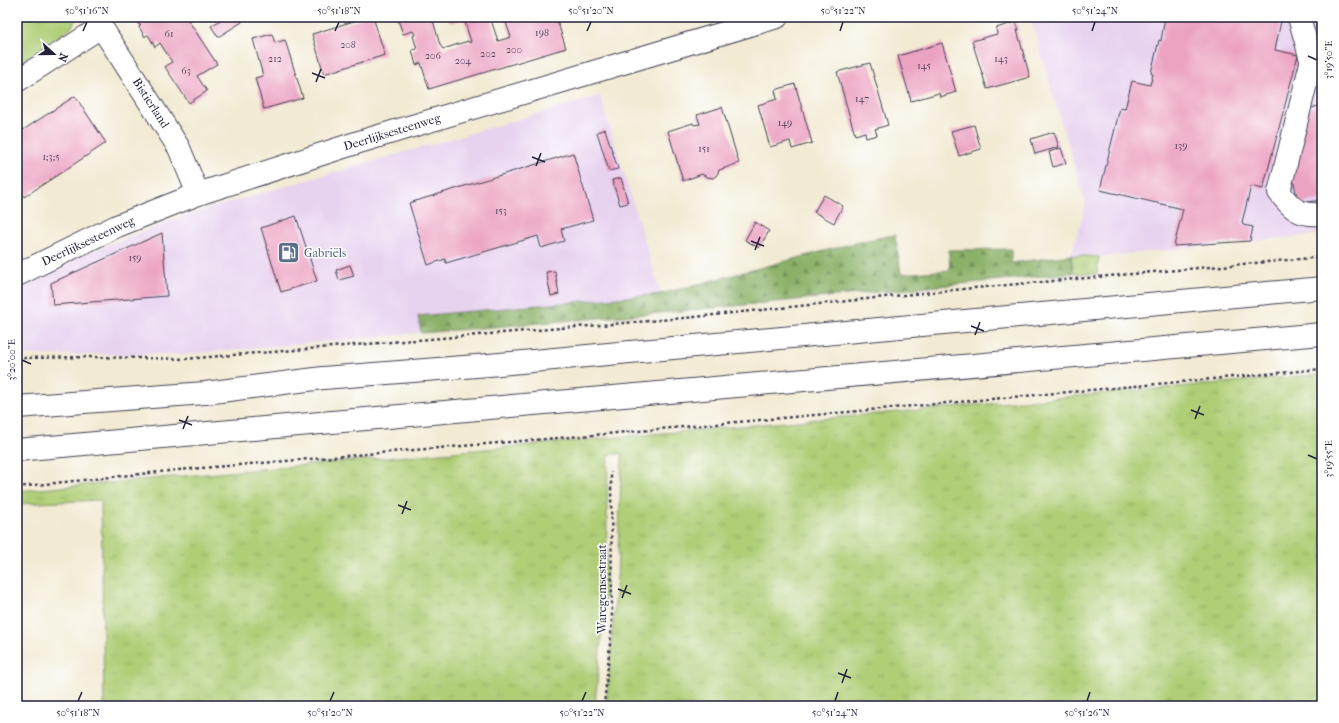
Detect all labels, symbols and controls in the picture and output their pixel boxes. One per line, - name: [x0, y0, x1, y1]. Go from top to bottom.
- text: 50°51'16"N: [65, 5, 109, 17]
- text: 50°51'18"N: [317, 5, 361, 17]
- text: 50°51'20"N: [568, 5, 614, 17]
- text: 50°51'22"N: [820, 5, 866, 17]
- text: 50°51'24"N: [1072, 5, 1118, 17]
- house number: 198: [535, 27, 549, 39]
- house number: 61: [165, 28, 173, 40]
- north arrow: [34, 34, 74, 74]
- house number: 208: [340, 39, 356, 51]
- text: 3°19'50"E: [1323, 41, 1335, 79]
- house number: 200: [506, 44, 522, 56]
- house number: 202: [480, 48, 496, 60]
- house number: 206: [425, 50, 442, 62]
- text: N: [55, 51, 70, 64]
- house number: 212: [268, 53, 282, 65]
- house number: 143: [994, 53, 1008, 65]
- house number: 204: [455, 55, 472, 67]
- house number: 145: [917, 60, 931, 72]
- house number: 63: [181, 65, 191, 77]
- street label: Bistierland: [130, 75, 173, 131]
- house number: 147: [855, 93, 869, 105]
- street label: Deerlijksesteenweg: [342, 110, 443, 153]
- house number: 149: [778, 117, 792, 129]
- house number: 139: [1175, 140, 1187, 152]
- house number: 151: [698, 143, 710, 155]
- house number: 1;3;5: [42, 151, 60, 163]
- house number: 153: [495, 205, 507, 217]
- street label: Deerlijksesteenweg: [39, 213, 137, 269]
- fuel station icon: Gabriëls: [276, 240, 302, 266]
- place label: Gabriëls: [304, 246, 347, 260]
- house number: 159: [128, 252, 142, 264]
- text: 3°20'00"E: [6, 339, 18, 381]
- text: 3°19'55"E: [1323, 440, 1335, 478]
- street label: Waregemsestraat: [595, 544, 609, 635]
- text: 50°51'18"N: [56, 707, 100, 719]
- text: 50°51'20"N: [307, 707, 353, 719]
- text: 50°51'22"N: [559, 707, 605, 719]
- text: 50°51'24"N: [812, 707, 858, 719]
- text: 50°51'26"N: [1064, 707, 1110, 719]

